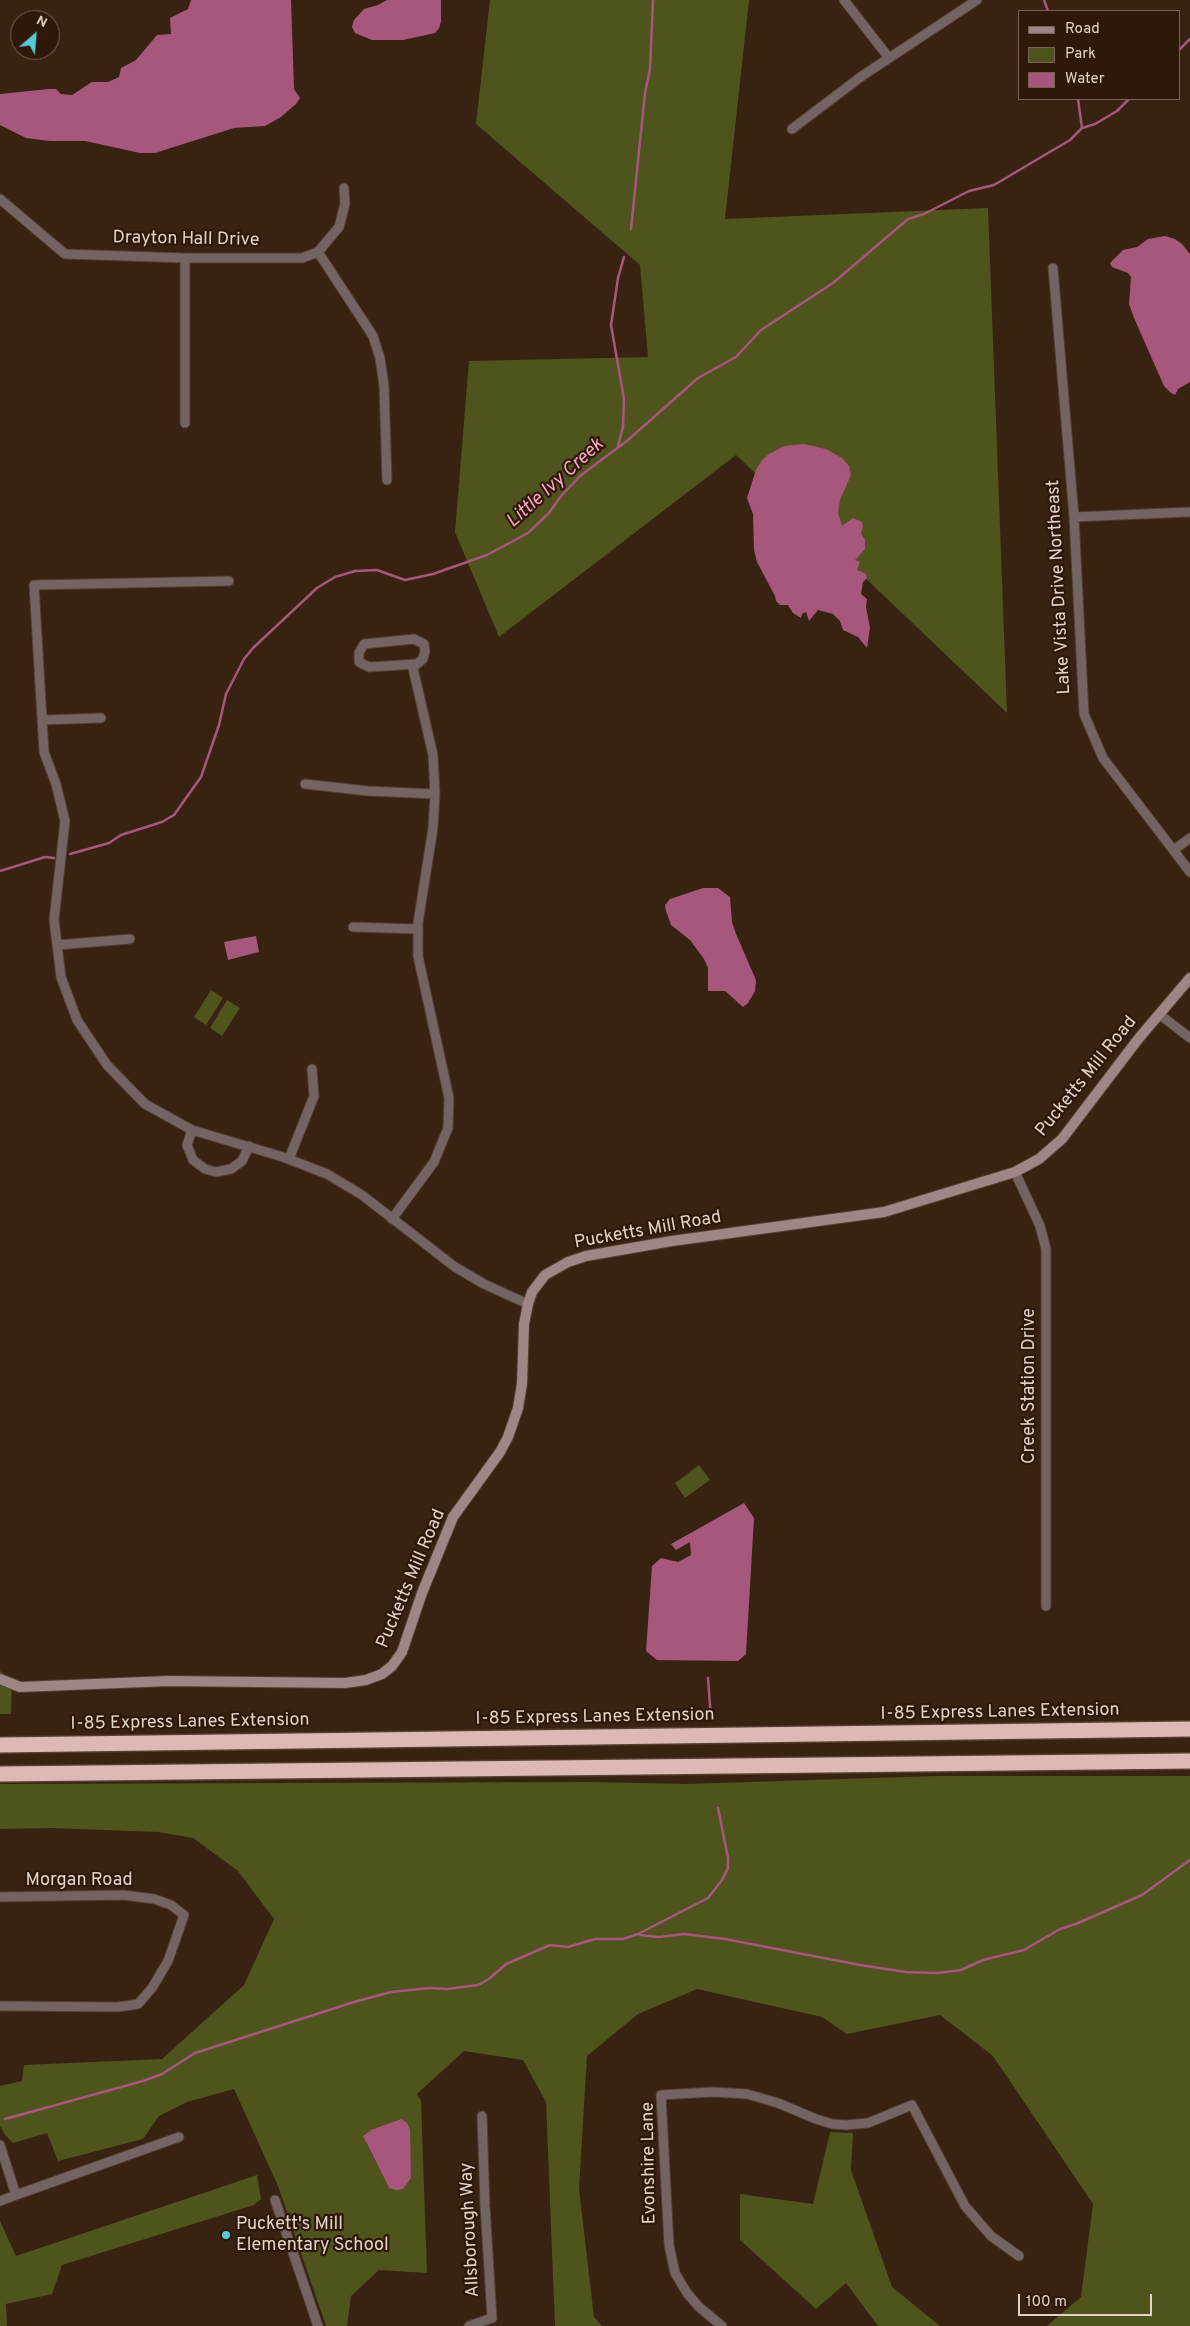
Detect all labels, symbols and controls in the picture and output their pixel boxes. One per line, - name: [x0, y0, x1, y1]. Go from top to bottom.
- north arrow: [10, 10, 60, 60]
- legend: [1018, 10, 1180, 100]
- text: N: [33, 12, 50, 32]
- text: Road: [1065, 20, 1100, 39]
- text: Park: [1065, 45, 1096, 64]
- text: Water: [1065, 70, 1104, 89]
- street label: Drayton Hall Drive: [112, 228, 260, 252]
- water label: Little Ivy Creek: [503, 434, 609, 534]
- street label: Lake Vista Drive Northeast: [1044, 479, 1076, 695]
- street label: Pucketts Mill Road: [1032, 1012, 1142, 1142]
- street label: Pucketts Mill Road: [573, 1207, 723, 1255]
- street label: Creek Station Drive: [1019, 1308, 1041, 1464]
- street label: Pucketts Mill Road: [373, 1506, 451, 1652]
- street label: I-85 Express Lanes Extension: [880, 1700, 1120, 1726]
- street label: I-85 Express Lanes Extension: [475, 1705, 715, 1731]
- street label: I-85 Express Lanes Extension: [70, 1710, 310, 1736]
- street label: Morgan Road: [25, 1870, 133, 1892]
- street label: Evonshire Lane: [638, 2102, 662, 2224]
- street label: Allsborough Way: [457, 2162, 485, 2298]
- place label: Puckett's Mill Elementary School: [236, 2214, 389, 2256]
- marker: Puckett's Mill Elementary School: [220, 2229, 232, 2241]
- scale bar: [1020, 2284, 1154, 2316]
- text: 100 m: [1026, 2293, 1067, 2312]

